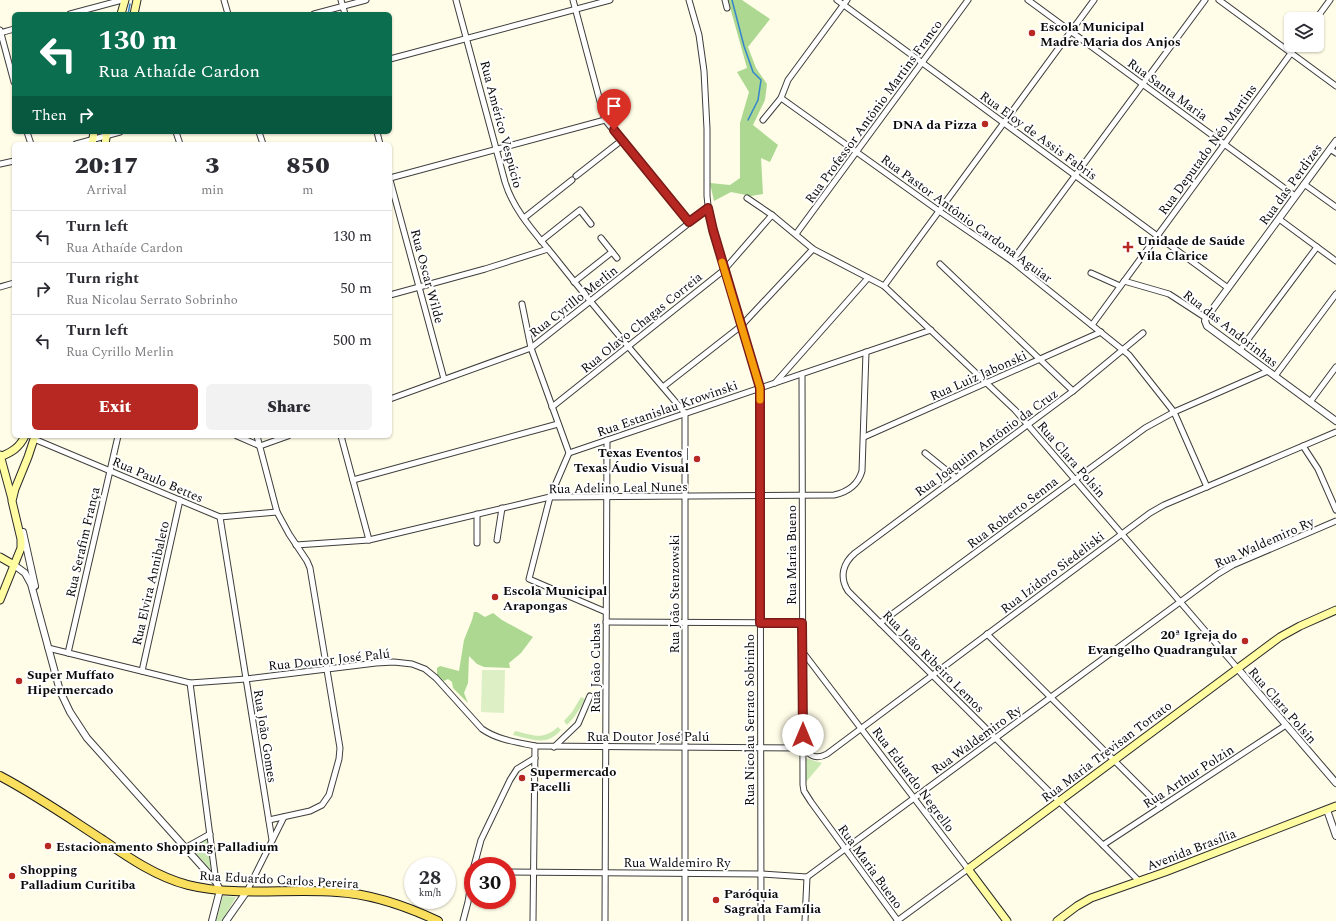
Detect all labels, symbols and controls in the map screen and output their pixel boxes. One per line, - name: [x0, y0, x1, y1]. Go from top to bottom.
- map controls: [1284, 12, 1324, 52]
- button: layers: [1284, 12, 1324, 52]
- street label: Rua Professor Antônio Martins Franco: [800, 15, 947, 208]
- place label: Escola Municipal Madre Maria dos Anjos: [1040, 17, 1181, 52]
- text: 130 m: [98, 19, 177, 62]
- icon: left: [32, 28, 84, 80]
- marker: Escola Municipal Madre Maria dos Anjos: [1027, 28, 1037, 38]
- street label: Rua Santa Maria: [1123, 54, 1212, 126]
- text: Rua Athaíde Cardon: [98, 58, 260, 85]
- street label: Rua Américo Vespúcio: [474, 58, 528, 190]
- street label: Rua Deputado Néo Martins: [1153, 80, 1262, 219]
- street label: Rua Eloy de Assis Fabris: [976, 86, 1101, 185]
- pin: [597, 89, 631, 130]
- icon: arrive: [603, 95, 625, 117]
- text: Then: [32, 104, 67, 127]
- icon: right: [75, 104, 97, 126]
- place label: DNA da Pizza: [893, 115, 977, 135]
- marker: DNA da Pizza: [980, 119, 990, 129]
- street label: Rua das Perdizes: [1254, 140, 1327, 230]
- text: 20:17: [74, 148, 139, 184]
- text: 3: [205, 148, 220, 184]
- text: 850: [286, 148, 330, 184]
- street label: Rua Pastor Antônio Cardona Aguiar: [876, 150, 1056, 288]
- text: Arrival: [86, 180, 127, 200]
- text: min: [201, 180, 224, 200]
- text: m: [302, 180, 314, 200]
- text: Turn left: [66, 215, 128, 238]
- text: 130 m: [333, 225, 372, 248]
- icon: left: [32, 226, 54, 248]
- street label: Rua Oscar Wilde: [405, 227, 449, 326]
- place label: Unidade de Saúde Vila Clarice: [1137, 231, 1245, 266]
- text: Rua Athaíde Cardon: [66, 238, 183, 258]
- marker: Unidade de Saúde Vila Clarice: [1122, 241, 1134, 253]
- street label: Rua Cyrillo Merlin: [525, 260, 623, 343]
- text: Turn right: [66, 267, 139, 290]
- street label: Rua Olavo Chagas Correia: [576, 267, 707, 378]
- text: 50 m: [340, 277, 372, 300]
- icon: right: [32, 278, 54, 300]
- street label: Rua das Andorinhas: [1179, 285, 1282, 372]
- text: Rua Nicolau Serrato Sobrinho: [66, 290, 238, 310]
- text: Turn left: [66, 319, 128, 342]
- text: 500 m: [333, 329, 372, 352]
- icon: left: [32, 330, 54, 352]
- text: Rua Cyrillo Merlin: [66, 342, 174, 362]
- street label: Rua Luiz Jabonski: [927, 346, 1030, 406]
- street label: Rua Estanislau Krowinski: [594, 375, 741, 442]
- button: Exit: [32, 384, 198, 430]
- button: Share: [206, 384, 372, 430]
- street label: Rua Joaquim Antônio da Cruz: [911, 384, 1062, 502]
- street label: Rua Clara Polsin: [1032, 417, 1111, 503]
- place label: Texas Eventos | Texas Áudio Visual: [574, 443, 689, 478]
- street label: Rua Paulo Bettes: [109, 452, 206, 508]
- marker: Texas Eventos | Texas Áudio Visual: [692, 454, 702, 464]
- street label: Rua Roberto Senna: [963, 471, 1063, 554]
- street label: Rua Adelino Leal Nunes: [548, 477, 688, 499]
- street label: Rua Serafim França: [61, 484, 106, 599]
- street label: Rua Maria Bueno: [782, 505, 802, 605]
- street label: Rua Waldemiro Ry: [1211, 512, 1318, 574]
- street label: Rua Elvira Annibaleto: [127, 519, 175, 647]
- street label: Rua Izidoro Siedeliski: [996, 527, 1109, 619]
- street label: Rua João Stenzowski: [665, 534, 685, 654]
- place label: Escola Municipal Arapongas: [503, 581, 607, 616]
- marker: Escola Municipal Arapongas: [490, 592, 500, 602]
- street label: Rua João Ribeiro Lemos: [877, 606, 989, 718]
- street label: Rua João Cubas: [586, 623, 606, 713]
- place label: 20ª Igreja do Evangelho Quadrangular: [1088, 625, 1237, 660]
- street label: Rua Nicolau Serrato Sobrinho: [740, 634, 760, 806]
- marker: 20ª Igreja do Evangelho Quadrangular: [1240, 636, 1250, 646]
- street label: Rua Doutor José Palú: [267, 644, 391, 676]
- street label: Rua Clara Polsin: [1243, 663, 1322, 749]
- place label: Super Muffato Hipermercado: [27, 665, 114, 700]
- marker: Super Muffato Hipermercado: [14, 676, 24, 686]
- street label: Rua João Gomes: [248, 688, 282, 784]
- street label: Rua Maria Trevisan Tortato: [1037, 696, 1176, 808]
- street label: Rua Waldemiro Ry: [927, 700, 1026, 779]
- position arrow: [782, 714, 824, 756]
- street label: Rua Eduardo Negrello: [867, 723, 960, 836]
- street label: Rua Doutor José Palú: [587, 727, 709, 747]
- street label: Rua Arthur Polzin: [1139, 740, 1238, 814]
- place label: Supermercado Pacelli: [530, 762, 616, 797]
- marker: Supermercado Pacelli: [517, 773, 527, 783]
- street label: Rua Maria Bueno: [833, 820, 908, 913]
- street label: Avenida Brasília: [1144, 823, 1240, 876]
- place label: Estacionamento Shopping Palladium: [56, 837, 279, 857]
- marker: Estacionamento Shopping Palladium: [43, 841, 53, 851]
- street label: Rua Waldemiro Ry: [623, 853, 731, 873]
- speed limit sign: 30: [464, 857, 516, 909]
- place label: Shopping Palladium Curitiba: [20, 860, 136, 895]
- text: 28: [419, 863, 441, 893]
- street label: Rua Eduardo Carlos Pereira: [199, 866, 360, 894]
- marker: Shopping Palladium Curitiba: [7, 871, 17, 881]
- place label: Paróquia Sagrada Família: [724, 884, 821, 919]
- text: km/h: [419, 885, 441, 901]
- marker: Paróquia Sagrada Família: [711, 895, 721, 905]

